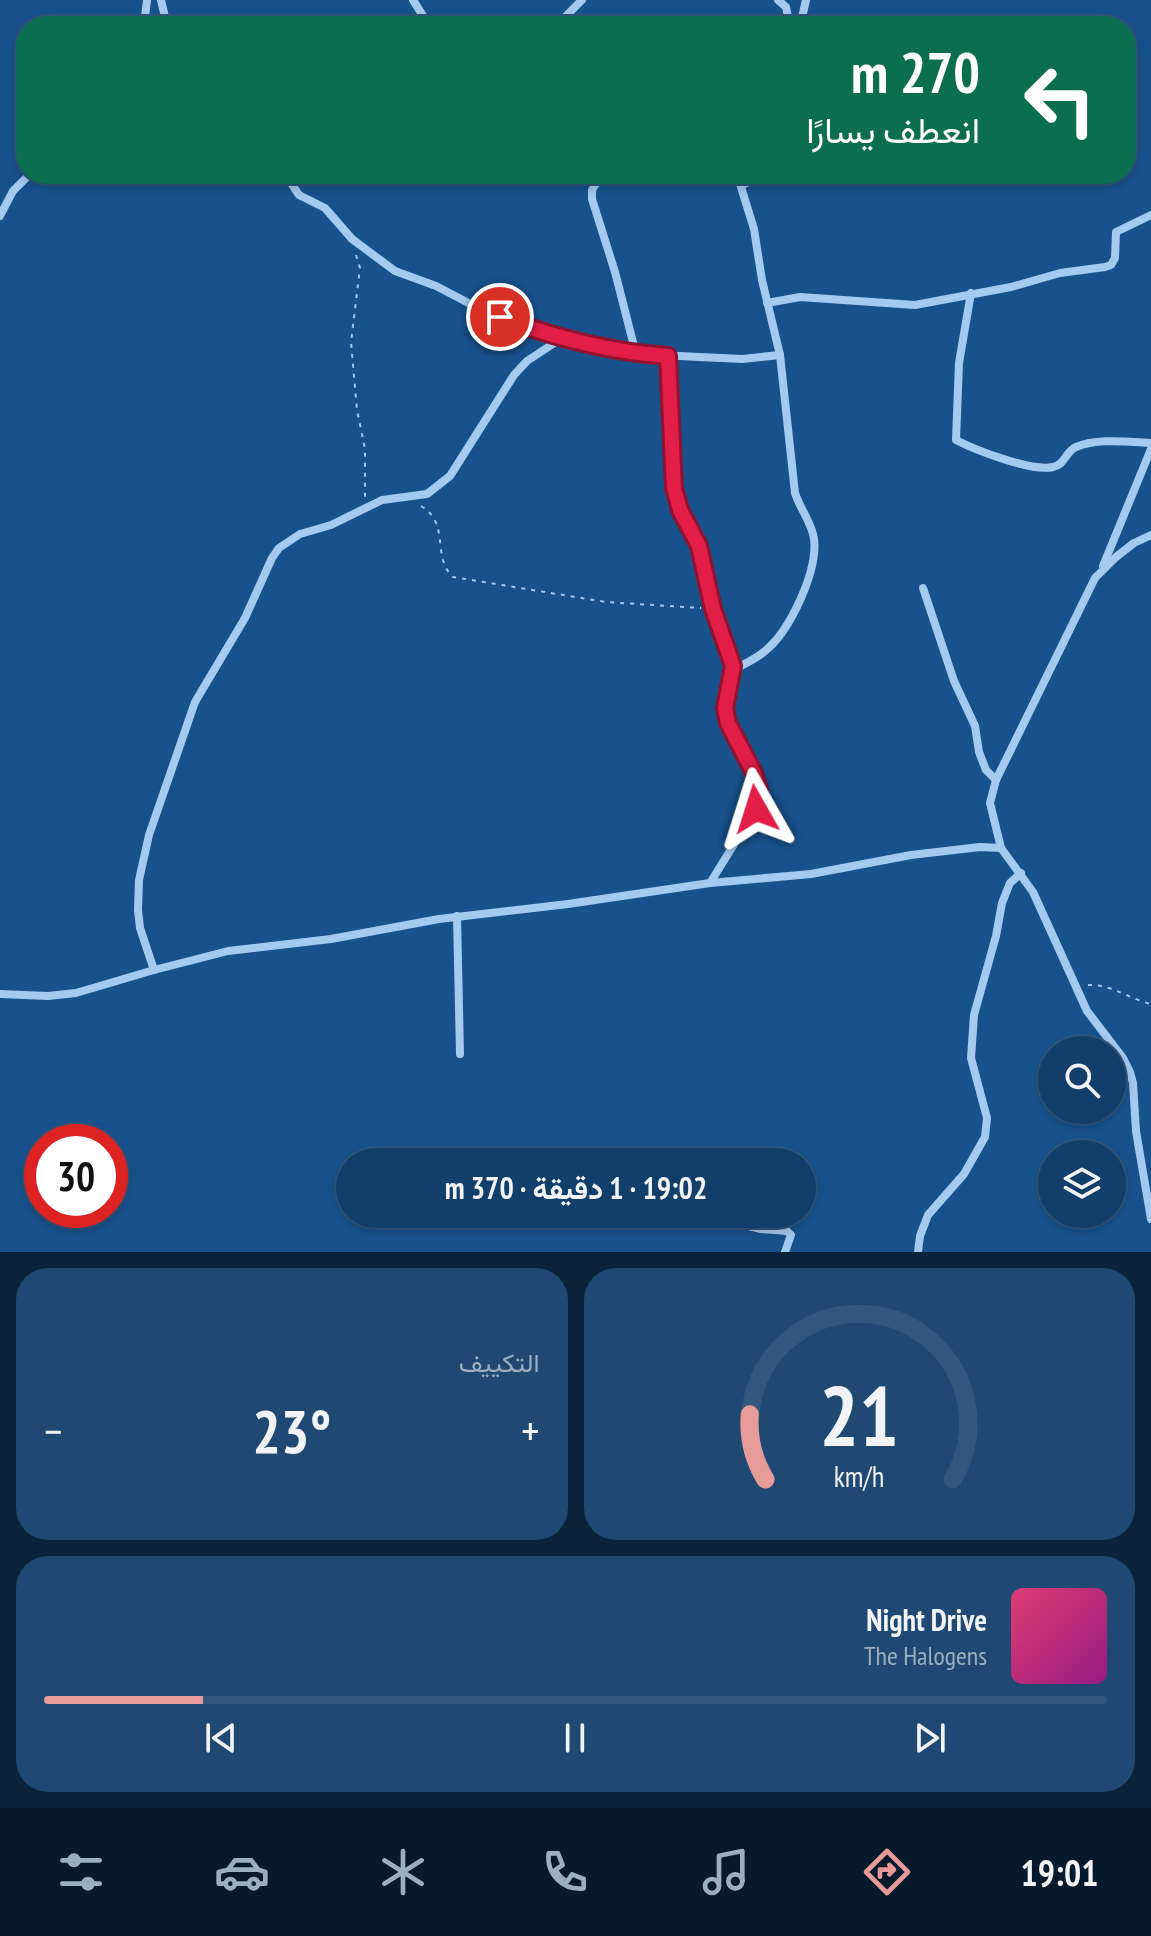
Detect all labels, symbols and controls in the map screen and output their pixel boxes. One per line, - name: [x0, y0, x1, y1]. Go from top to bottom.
- text: 270 m: [851, 36, 980, 108]
- icon: left: [1008, 48, 1112, 152]
- text: انعطف يسارًا: [806, 106, 980, 153]
- pin: [466, 283, 534, 351]
- icon: arrive: [478, 295, 522, 339]
- position arrow: [714, 767, 798, 851]
- map controls: [1038, 1036, 1126, 1228]
- button: search: [1038, 1036, 1126, 1124]
- speed limit sign: 30: [24, 1124, 128, 1228]
- button: layers: [1038, 1140, 1126, 1228]
- text: 19:02 · 1 دقيقة · 370 m: [445, 1168, 707, 1207]
- text: التكييف: [459, 1346, 540, 1379]
- text: 21: [819, 1361, 899, 1469]
- text: 23°: [252, 1392, 331, 1470]
- text: −: [44, 1402, 62, 1459]
- text: +: [521, 1402, 539, 1459]
- text: km/h: [834, 1458, 885, 1495]
- text: Night Drive: [866, 1600, 987, 1639]
- text: The Halogens: [864, 1639, 987, 1672]
- icon: previous: [199, 1716, 243, 1760]
- icon: pause: [553, 1716, 597, 1760]
- icon: next: [908, 1716, 952, 1760]
- icon: filters: [53, 1844, 109, 1900]
- icon: car: [214, 1844, 270, 1900]
- icon: climate: [375, 1844, 431, 1900]
- icon: phone: [537, 1844, 593, 1900]
- icon: music: [698, 1844, 754, 1900]
- icon: directions: [859, 1844, 915, 1900]
- text: 19:01: [1020, 1849, 1098, 1896]

